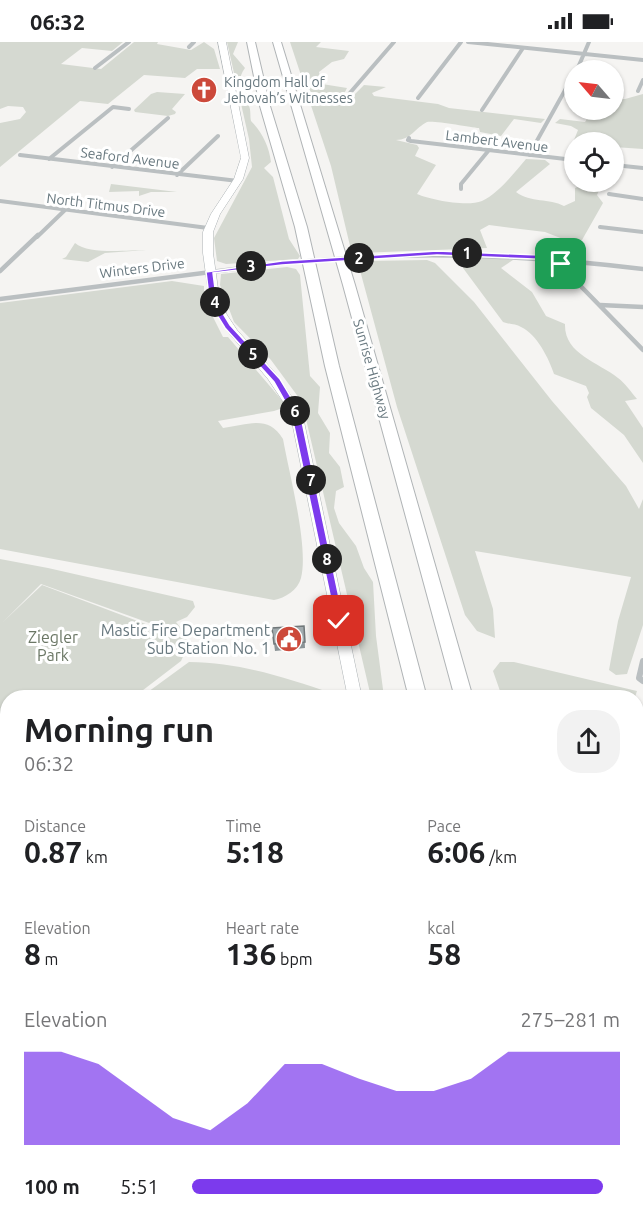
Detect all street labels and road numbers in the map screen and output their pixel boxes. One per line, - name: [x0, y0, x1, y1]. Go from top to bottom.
- street label: Lambert Avenue: [445, 127, 549, 155]
- street label: Seaford Avenue: [80, 144, 180, 172]
- street label: North Titmus Drive: [46, 190, 166, 220]
- street label: Winters Drive: [99, 255, 185, 281]
- street label: Sunrise Highway: [350, 317, 394, 421]

